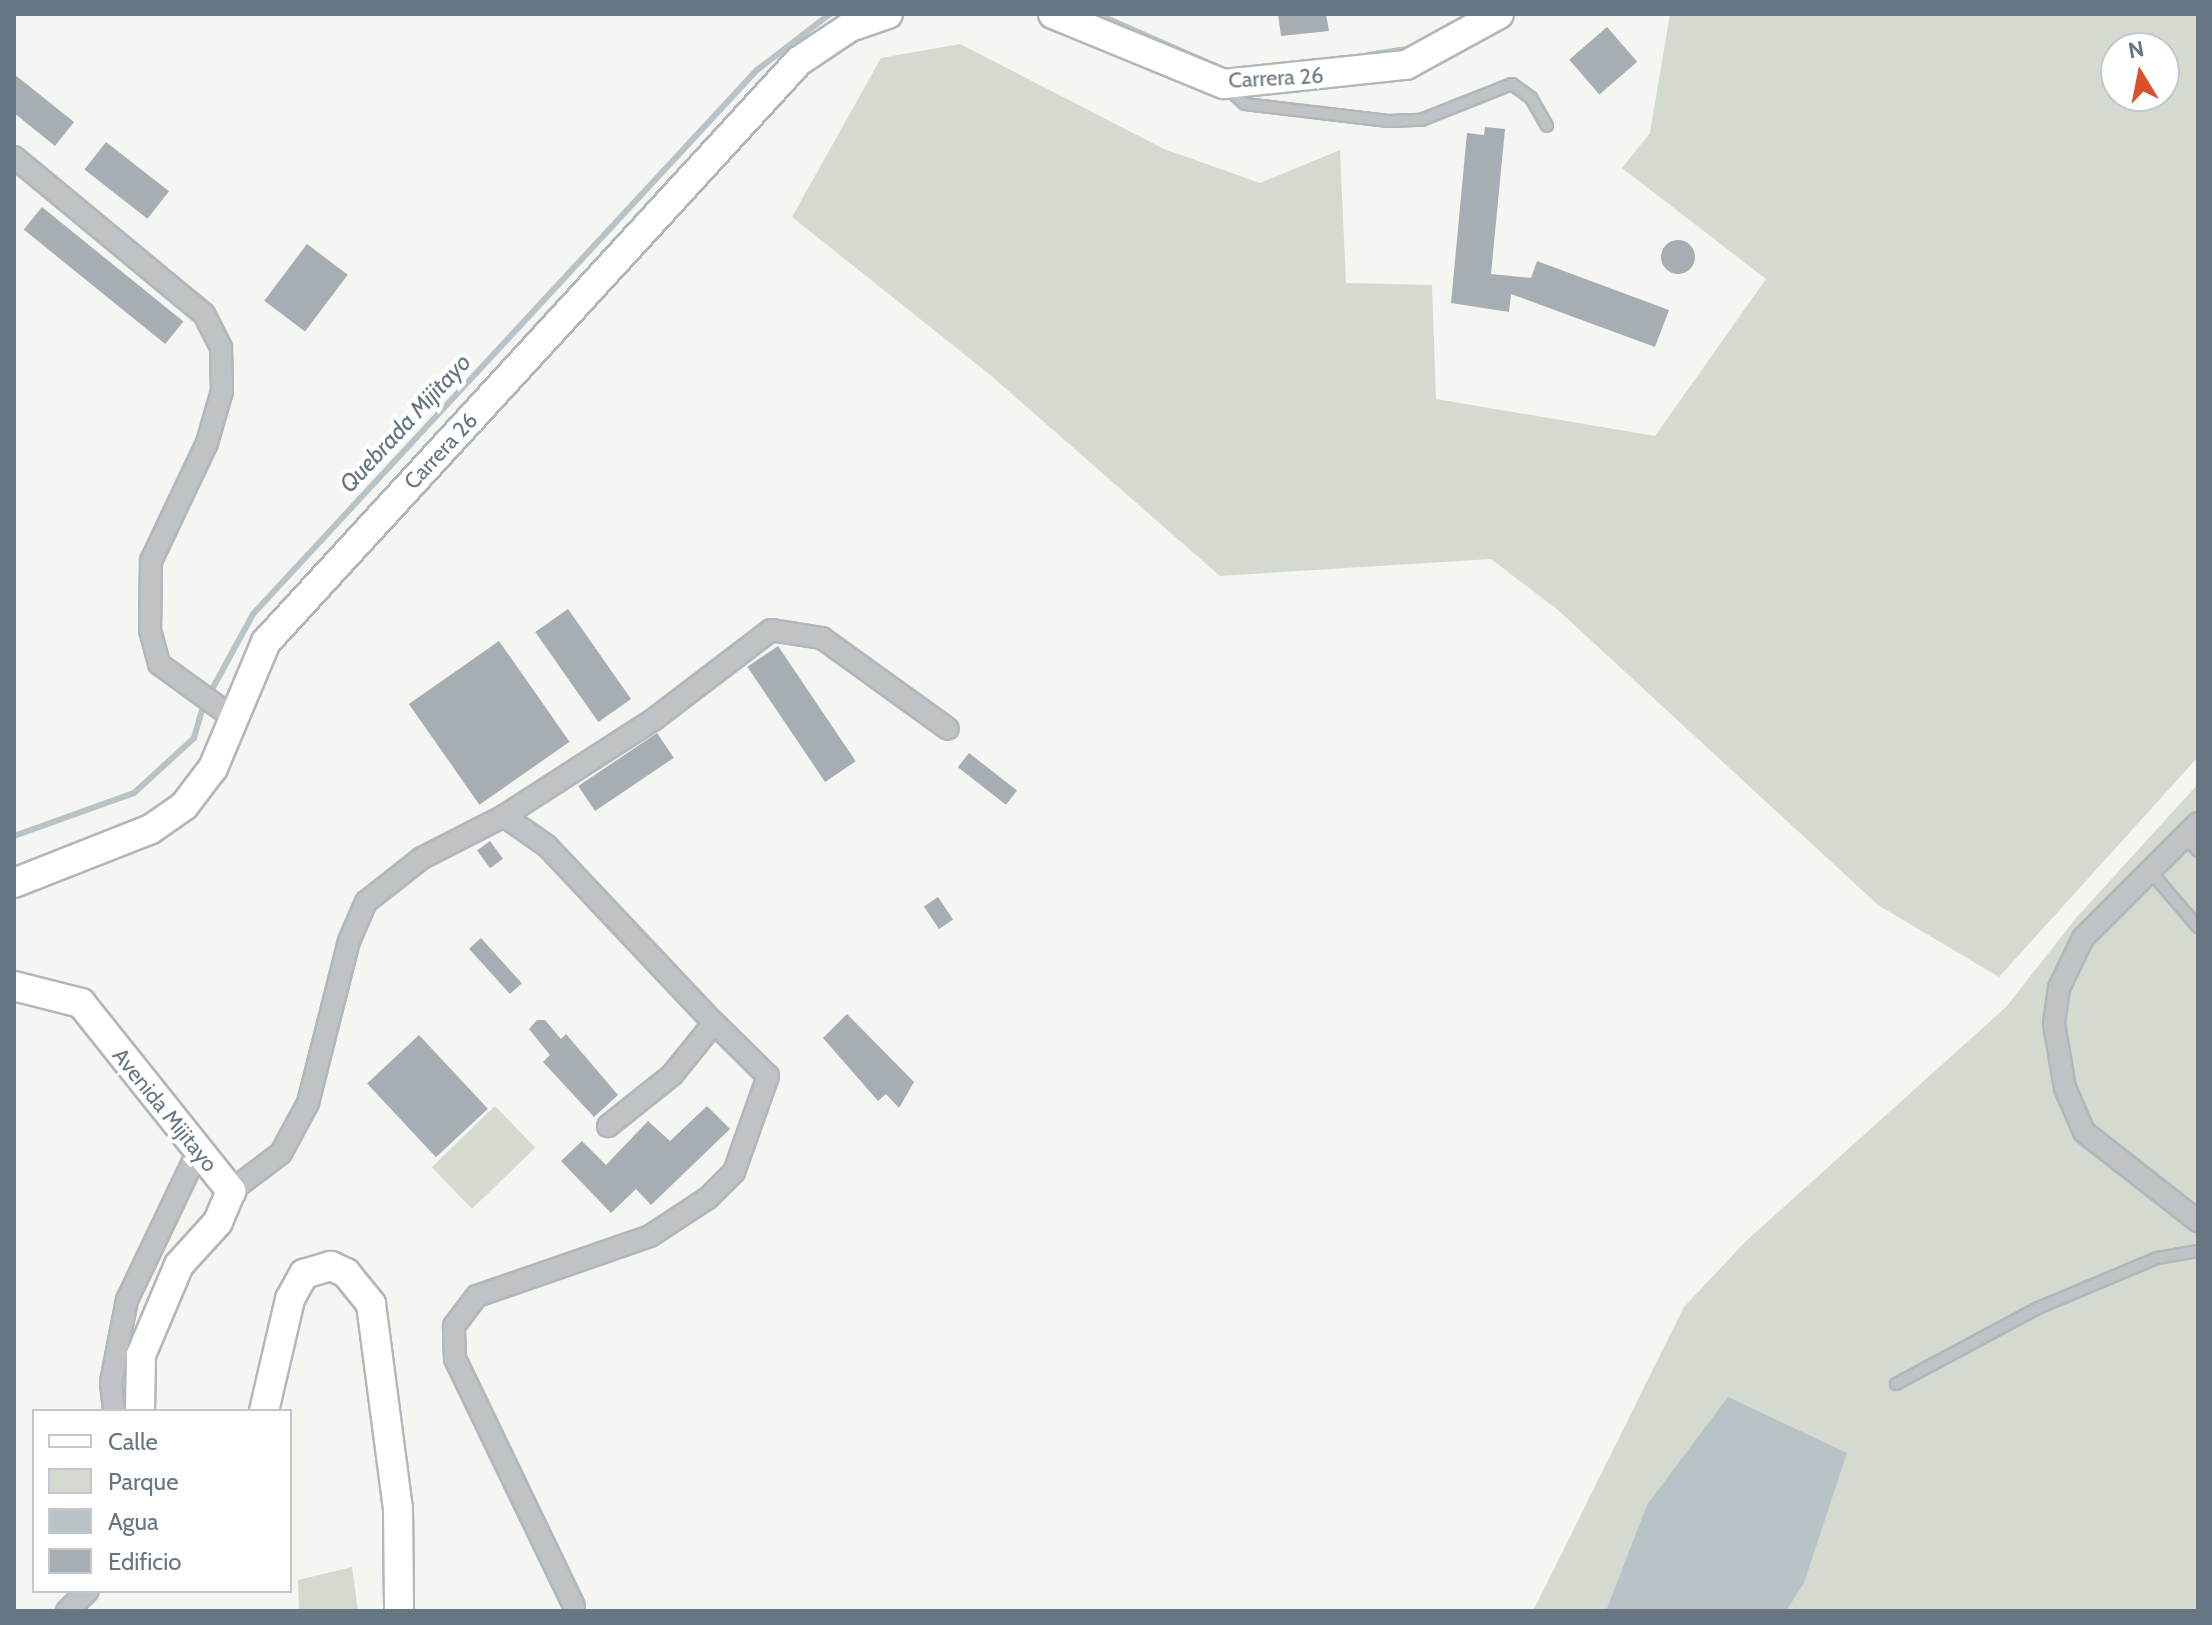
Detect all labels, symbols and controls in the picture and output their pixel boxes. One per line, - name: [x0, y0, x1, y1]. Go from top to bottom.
- north arrow: [2100, 32, 2180, 112]
- text: N: [2126, 35, 2146, 64]
- street label: Carrera 26: [1228, 62, 1324, 94]
- water label: Quebrada Mijitayo: [333, 348, 477, 498]
- street label: Carrera 26: [399, 407, 483, 495]
- street label: Avenida Mijitayo: [107, 1043, 223, 1177]
- legend: [32, 1409, 292, 1593]
- text: Calle: [108, 1427, 158, 1456]
- text: Parque: [108, 1467, 178, 1496]
- text: Agua: [108, 1507, 159, 1536]
- text: Edificio: [108, 1547, 182, 1576]

